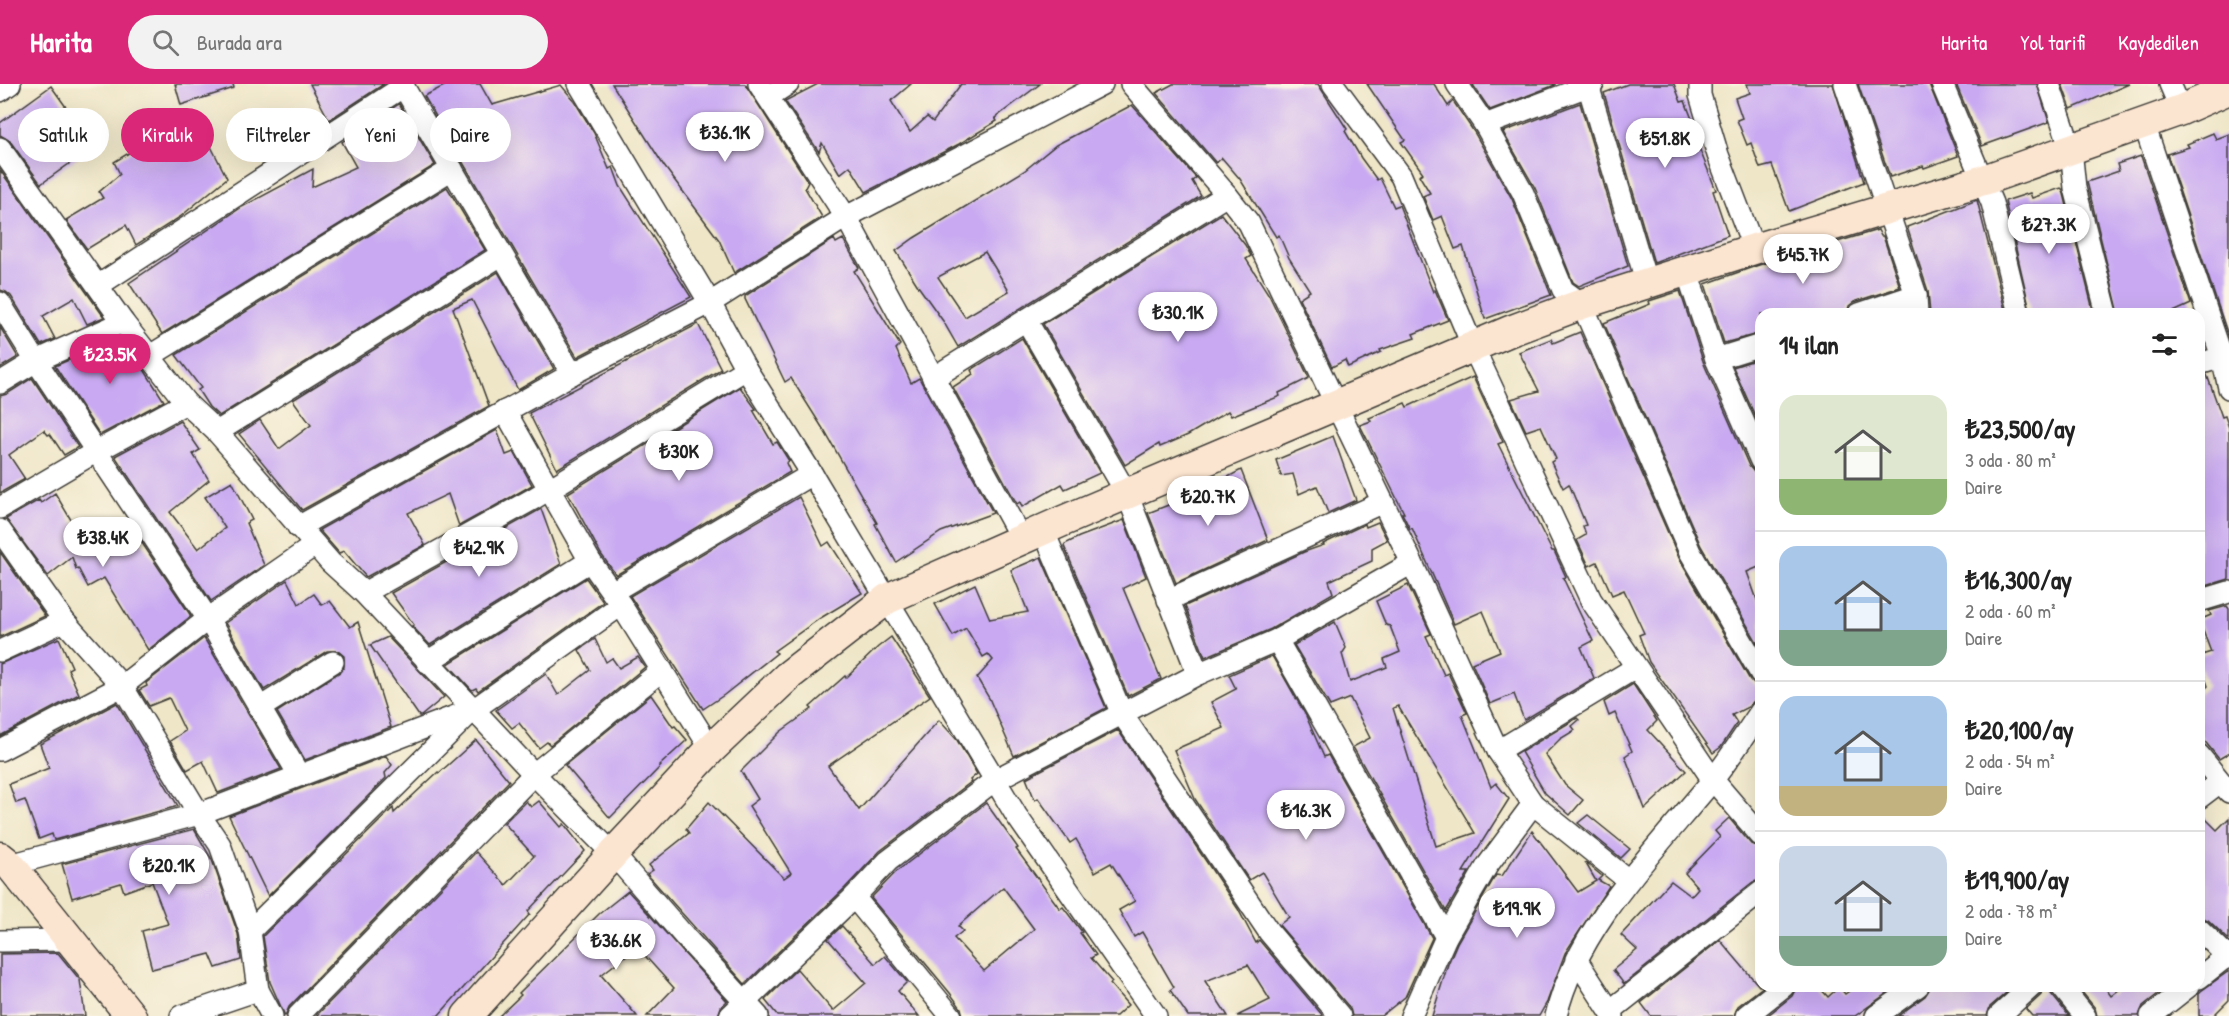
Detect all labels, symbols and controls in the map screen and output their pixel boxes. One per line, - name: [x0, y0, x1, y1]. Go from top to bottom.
- search box: [128, 15, 548, 69]
- text: Harita: [30, 23, 92, 61]
- icon: search: [149, 26, 182, 59]
- text: Burada ara: [197, 27, 282, 57]
- text: Harita: [1941, 28, 1987, 57]
- text: Yol tarifi: [2020, 28, 2085, 57]
- text: Kaydedilen: [2118, 28, 2199, 57]
- chip: Satılık: [18, 108, 109, 162]
- chip: Kiralık: [121, 108, 214, 162]
- chip: Filtreler: [226, 108, 332, 162]
- chip: Yeni: [344, 108, 418, 162]
- chip: Daire: [430, 108, 511, 162]
- pin: ₺36.1K: [676, 112, 774, 163]
- text: ₺36.1K: [700, 118, 750, 145]
- pin: ₺51.8K: [1616, 118, 1714, 169]
- text: ₺51.8K: [1640, 124, 1690, 151]
- pin: ₺27.3K: [2000, 204, 2098, 255]
- text: ₺27.3K: [2022, 210, 2076, 237]
- pin: ₺45.7K: [1754, 234, 1852, 285]
- text: ₺45.7K: [1777, 240, 1829, 267]
- pin: ₺30.1K: [1129, 292, 1227, 343]
- text: ₺30.1K: [1152, 298, 1204, 325]
- text: 14 ilan: [1779, 327, 1839, 362]
- icon: filters: [2148, 328, 2181, 361]
- pin: ₺23.5K: [61, 334, 159, 385]
- text: ₺23.5K: [84, 340, 136, 367]
- text: ₺23,500/ay: [1965, 411, 2075, 446]
- icon: home: [1827, 419, 1899, 491]
- pin: ₺30K: [643, 431, 715, 482]
- text: ₺30K: [659, 437, 699, 464]
- text: 3 oda · 80 m²: [1965, 446, 2056, 473]
- text: Daire: [1965, 473, 2002, 500]
- pin: ₺20.7K: [1159, 476, 1257, 527]
- text: ₺20.7K: [1181, 482, 1235, 509]
- pin: ₺38.4K: [54, 517, 152, 568]
- text: ₺38.4K: [77, 523, 129, 550]
- pin: ₺42.9K: [430, 527, 528, 578]
- text: ₺42.9K: [454, 533, 504, 560]
- text: ₺16,300/ay: [1965, 562, 2072, 597]
- icon: home: [1827, 570, 1899, 642]
- text: 2 oda · 60 m²: [1965, 597, 2056, 624]
- text: Daire: [1965, 624, 2002, 651]
- text: ₺20,100/ay: [1965, 712, 2074, 747]
- icon: home: [1827, 720, 1899, 792]
- text: 2 oda · 54 m²: [1965, 747, 2055, 774]
- text: Daire: [1965, 774, 2002, 801]
- pin: ₺16.3K: [1257, 790, 1355, 841]
- text: ₺16.3K: [1281, 796, 1331, 823]
- pin: ₺20.1K: [120, 845, 218, 896]
- text: ₺20.1K: [143, 851, 195, 878]
- text: ₺19,900/ay: [1965, 862, 2069, 897]
- icon: home: [1827, 870, 1899, 942]
- pin: ₺19.9K: [1468, 888, 1566, 939]
- text: ₺19.9K: [1493, 894, 1541, 921]
- text: 2 oda · 78 m²: [1965, 897, 2057, 924]
- pin: ₺36.6K: [567, 920, 665, 971]
- text: Daire: [1965, 924, 2002, 951]
- text: ₺36.6K: [590, 926, 642, 953]

